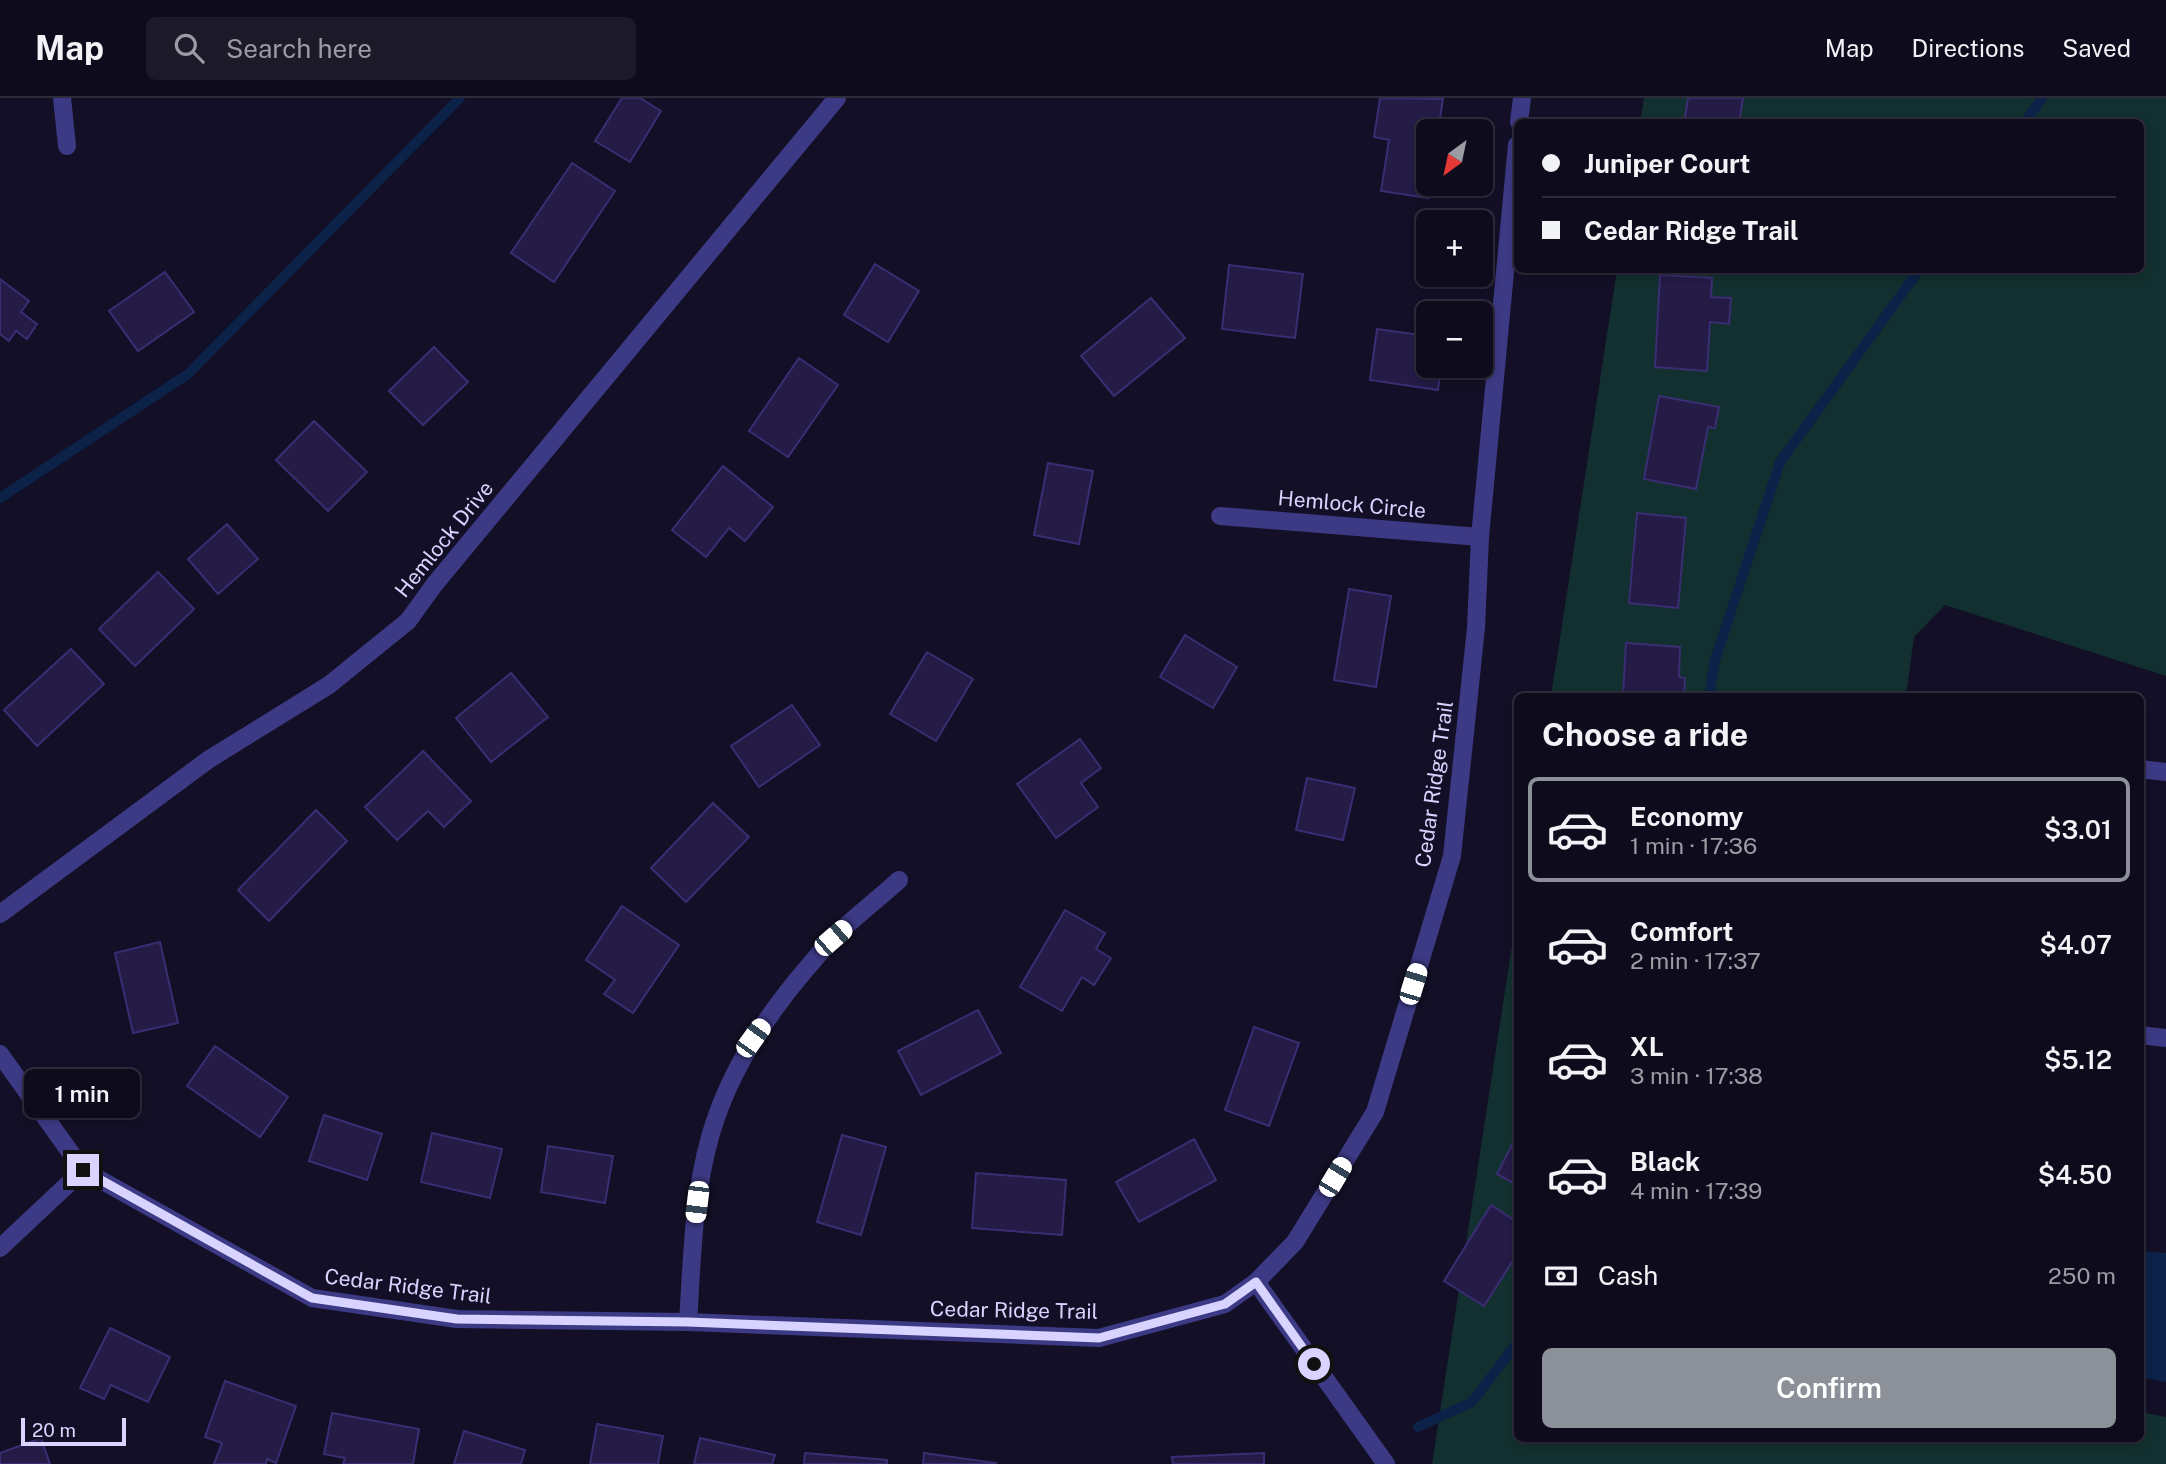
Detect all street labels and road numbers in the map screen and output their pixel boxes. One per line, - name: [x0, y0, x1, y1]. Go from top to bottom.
- street label: Hemlock Drive: [390, 476, 498, 602]
- street label: Hemlock Circle: [1277, 485, 1427, 523]
- street label: Cedar Ridge Trail: [1410, 699, 1458, 869]
- street label: Cedar Ridge Trail: [323, 1263, 493, 1309]
- street label: Cedar Ridge Trail: [930, 1296, 1098, 1324]

